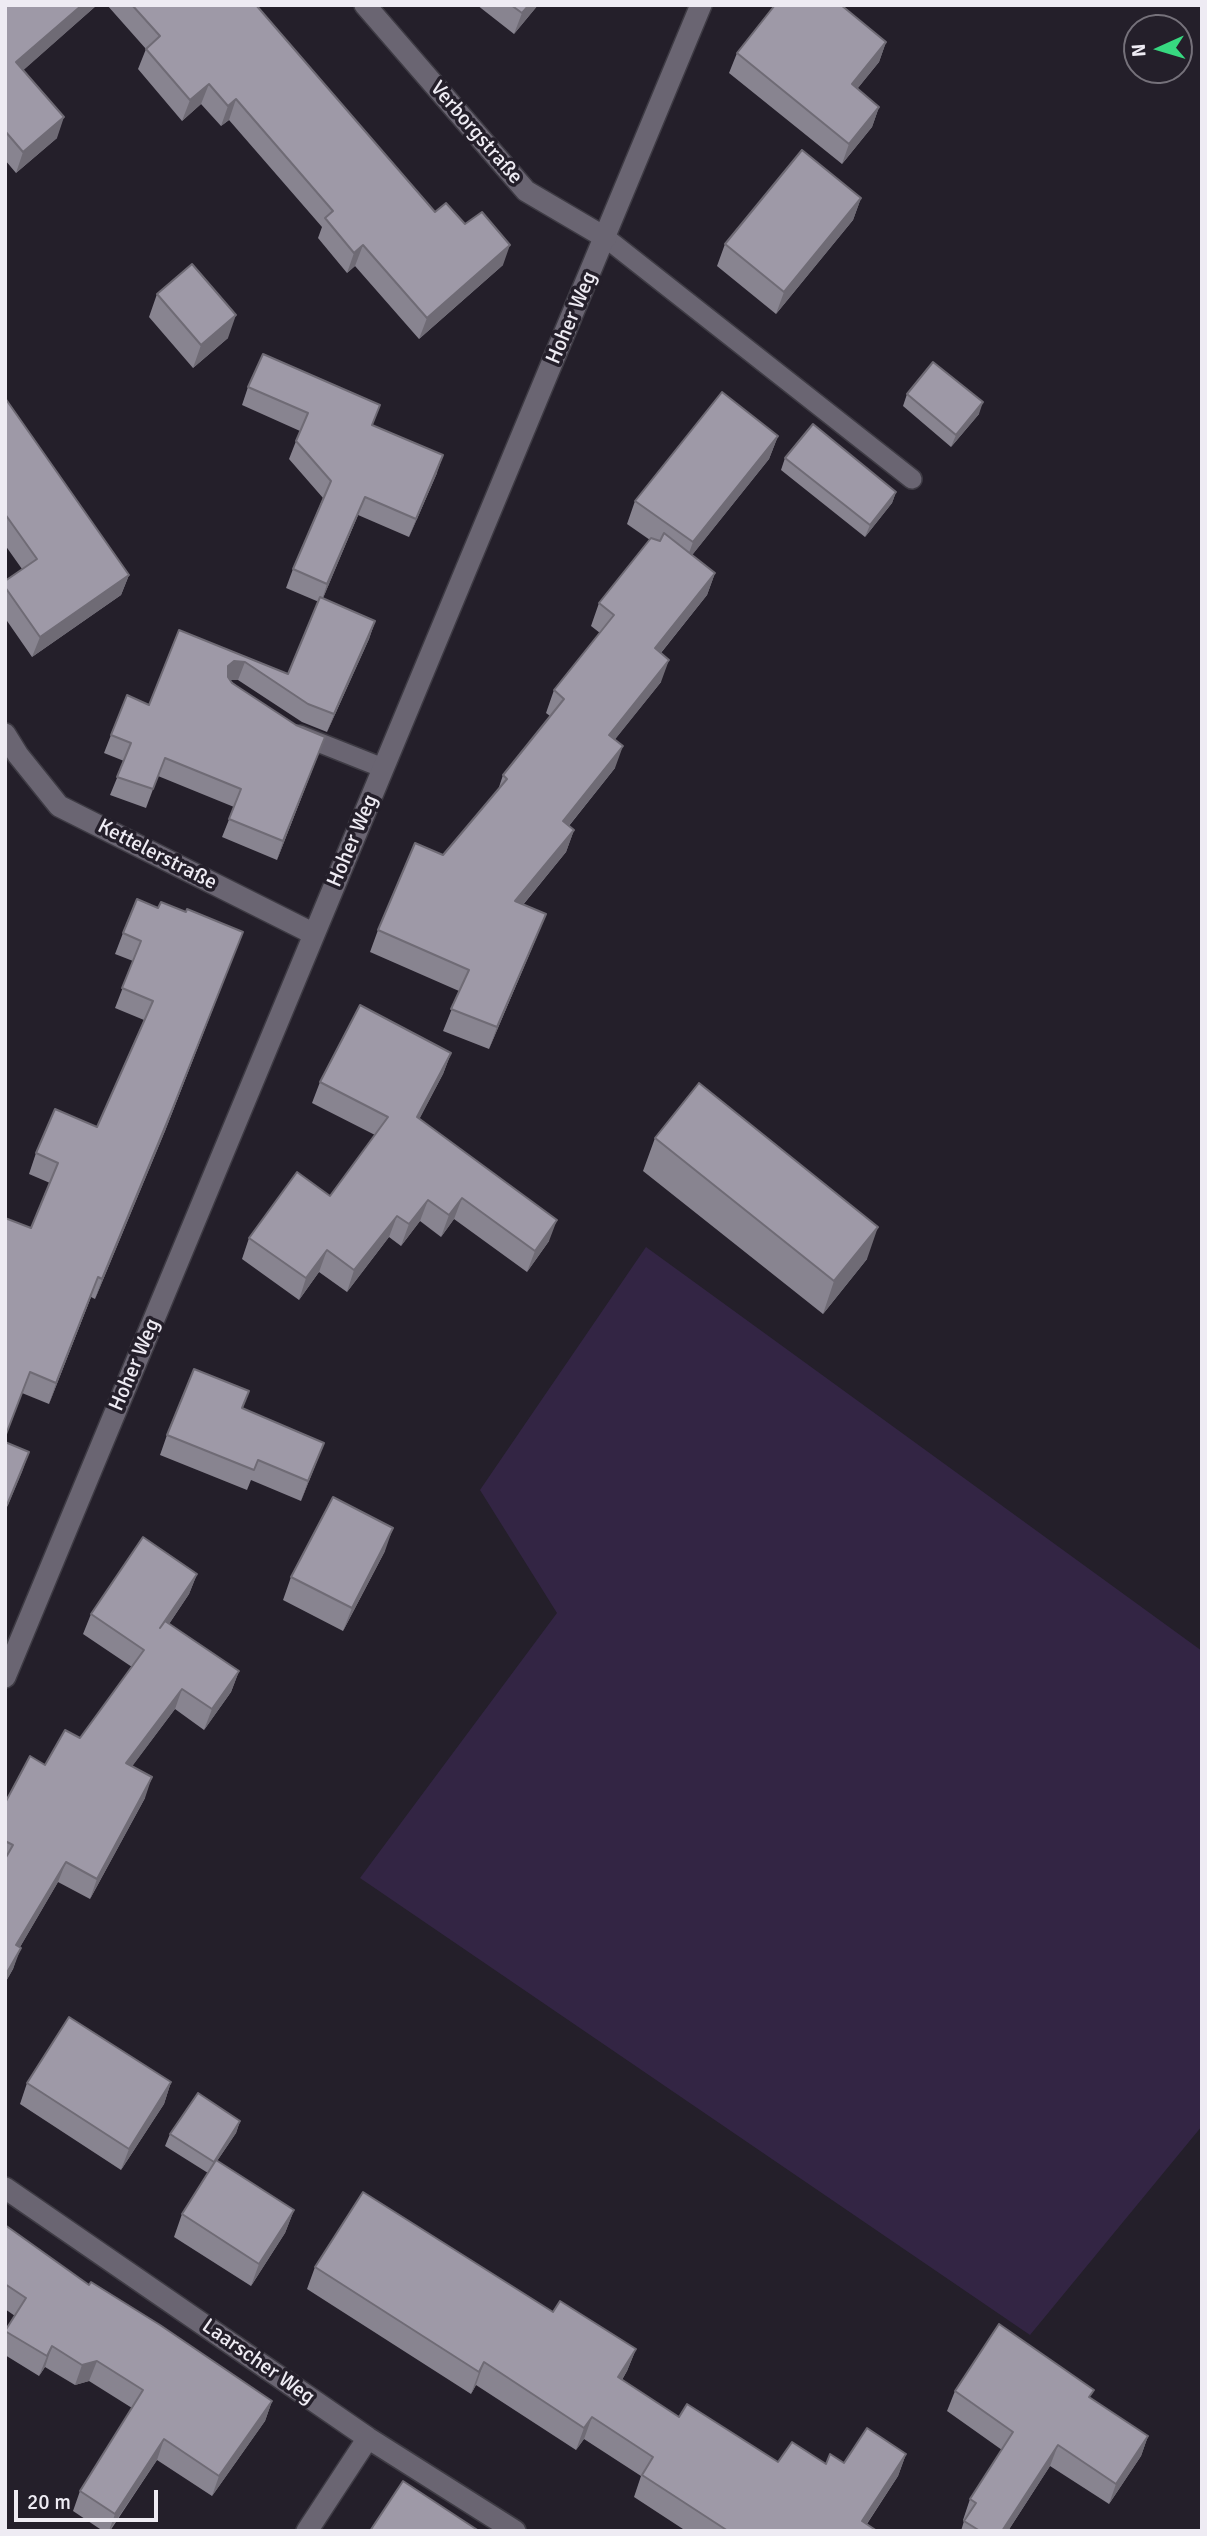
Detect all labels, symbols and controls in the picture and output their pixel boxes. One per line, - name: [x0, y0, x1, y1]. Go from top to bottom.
- north arrow: [1123, 14, 1193, 84]
- text: N: [1127, 43, 1151, 58]
- street label: Verborgstraße: [424, 76, 528, 190]
- street label: Hoher Weg: [541, 268, 603, 368]
- street label: Hoher Weg: [322, 791, 384, 891]
- street label: Kettelerstraße: [93, 814, 221, 896]
- street label: Hoher Weg: [104, 1315, 166, 1415]
- street label: Laarscher Weg: [197, 2314, 319, 2410]
- scale bar: [18, 2476, 161, 2520]
- text: 20 m: [27, 2489, 71, 2515]

